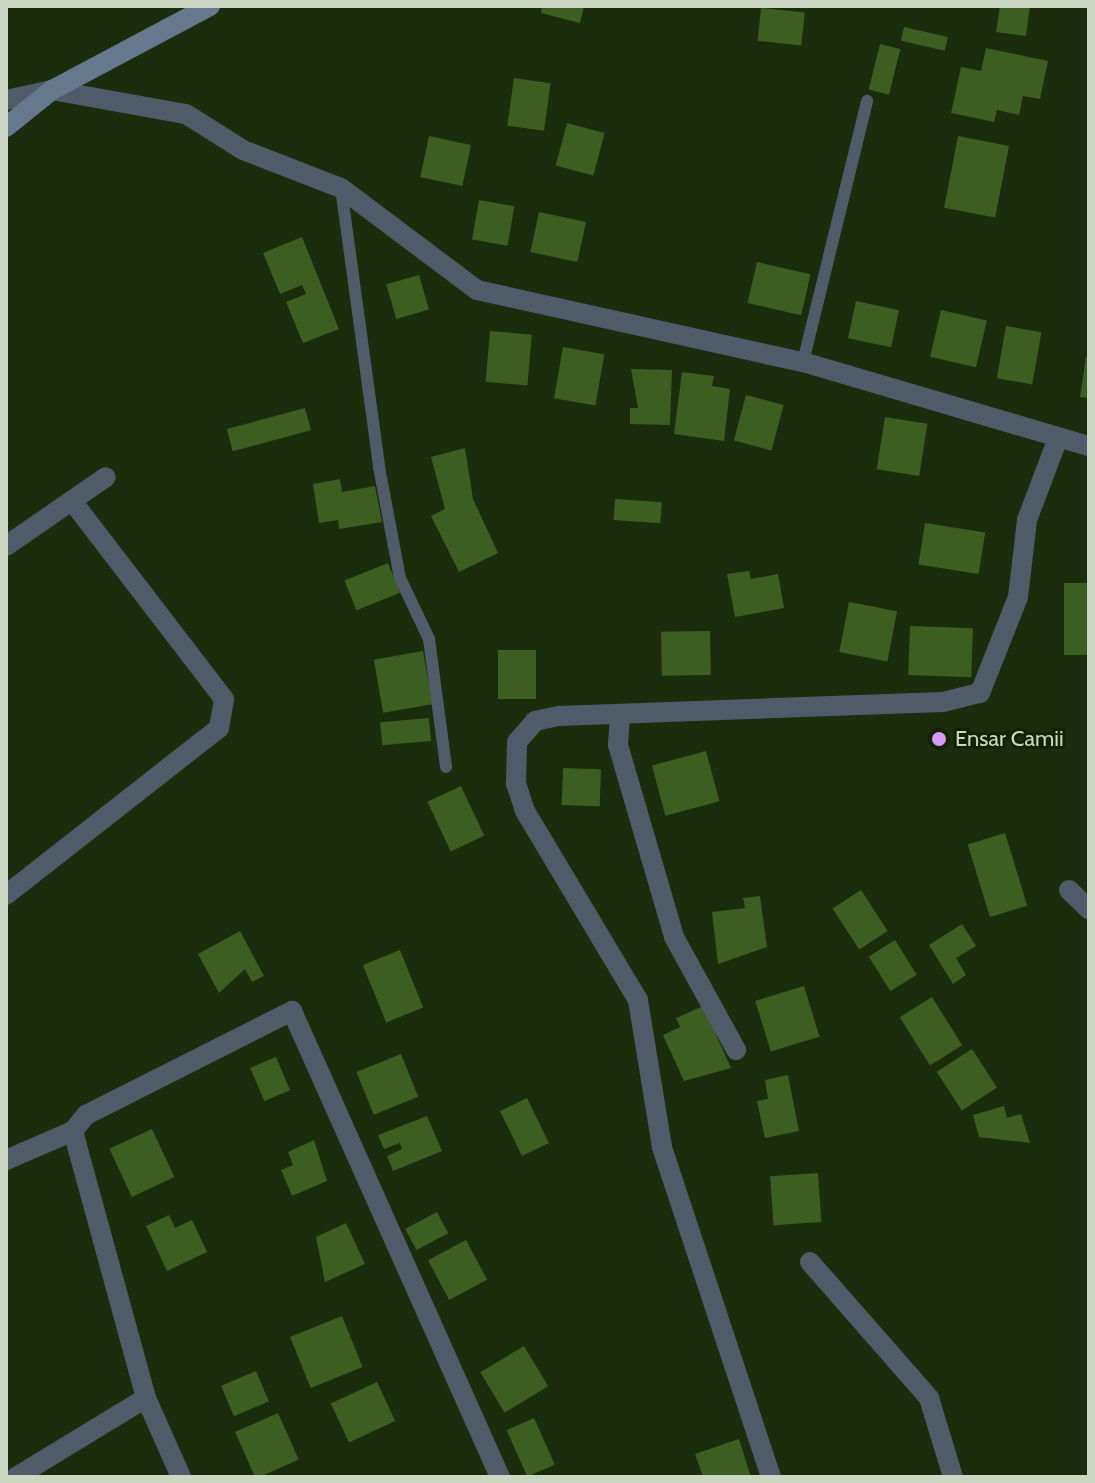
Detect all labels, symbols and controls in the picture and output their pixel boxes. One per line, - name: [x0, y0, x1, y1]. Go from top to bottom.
- place label: Ensar Camii: [955, 726, 1064, 752]
- marker: Ensar Camii: [930, 730, 948, 748]

